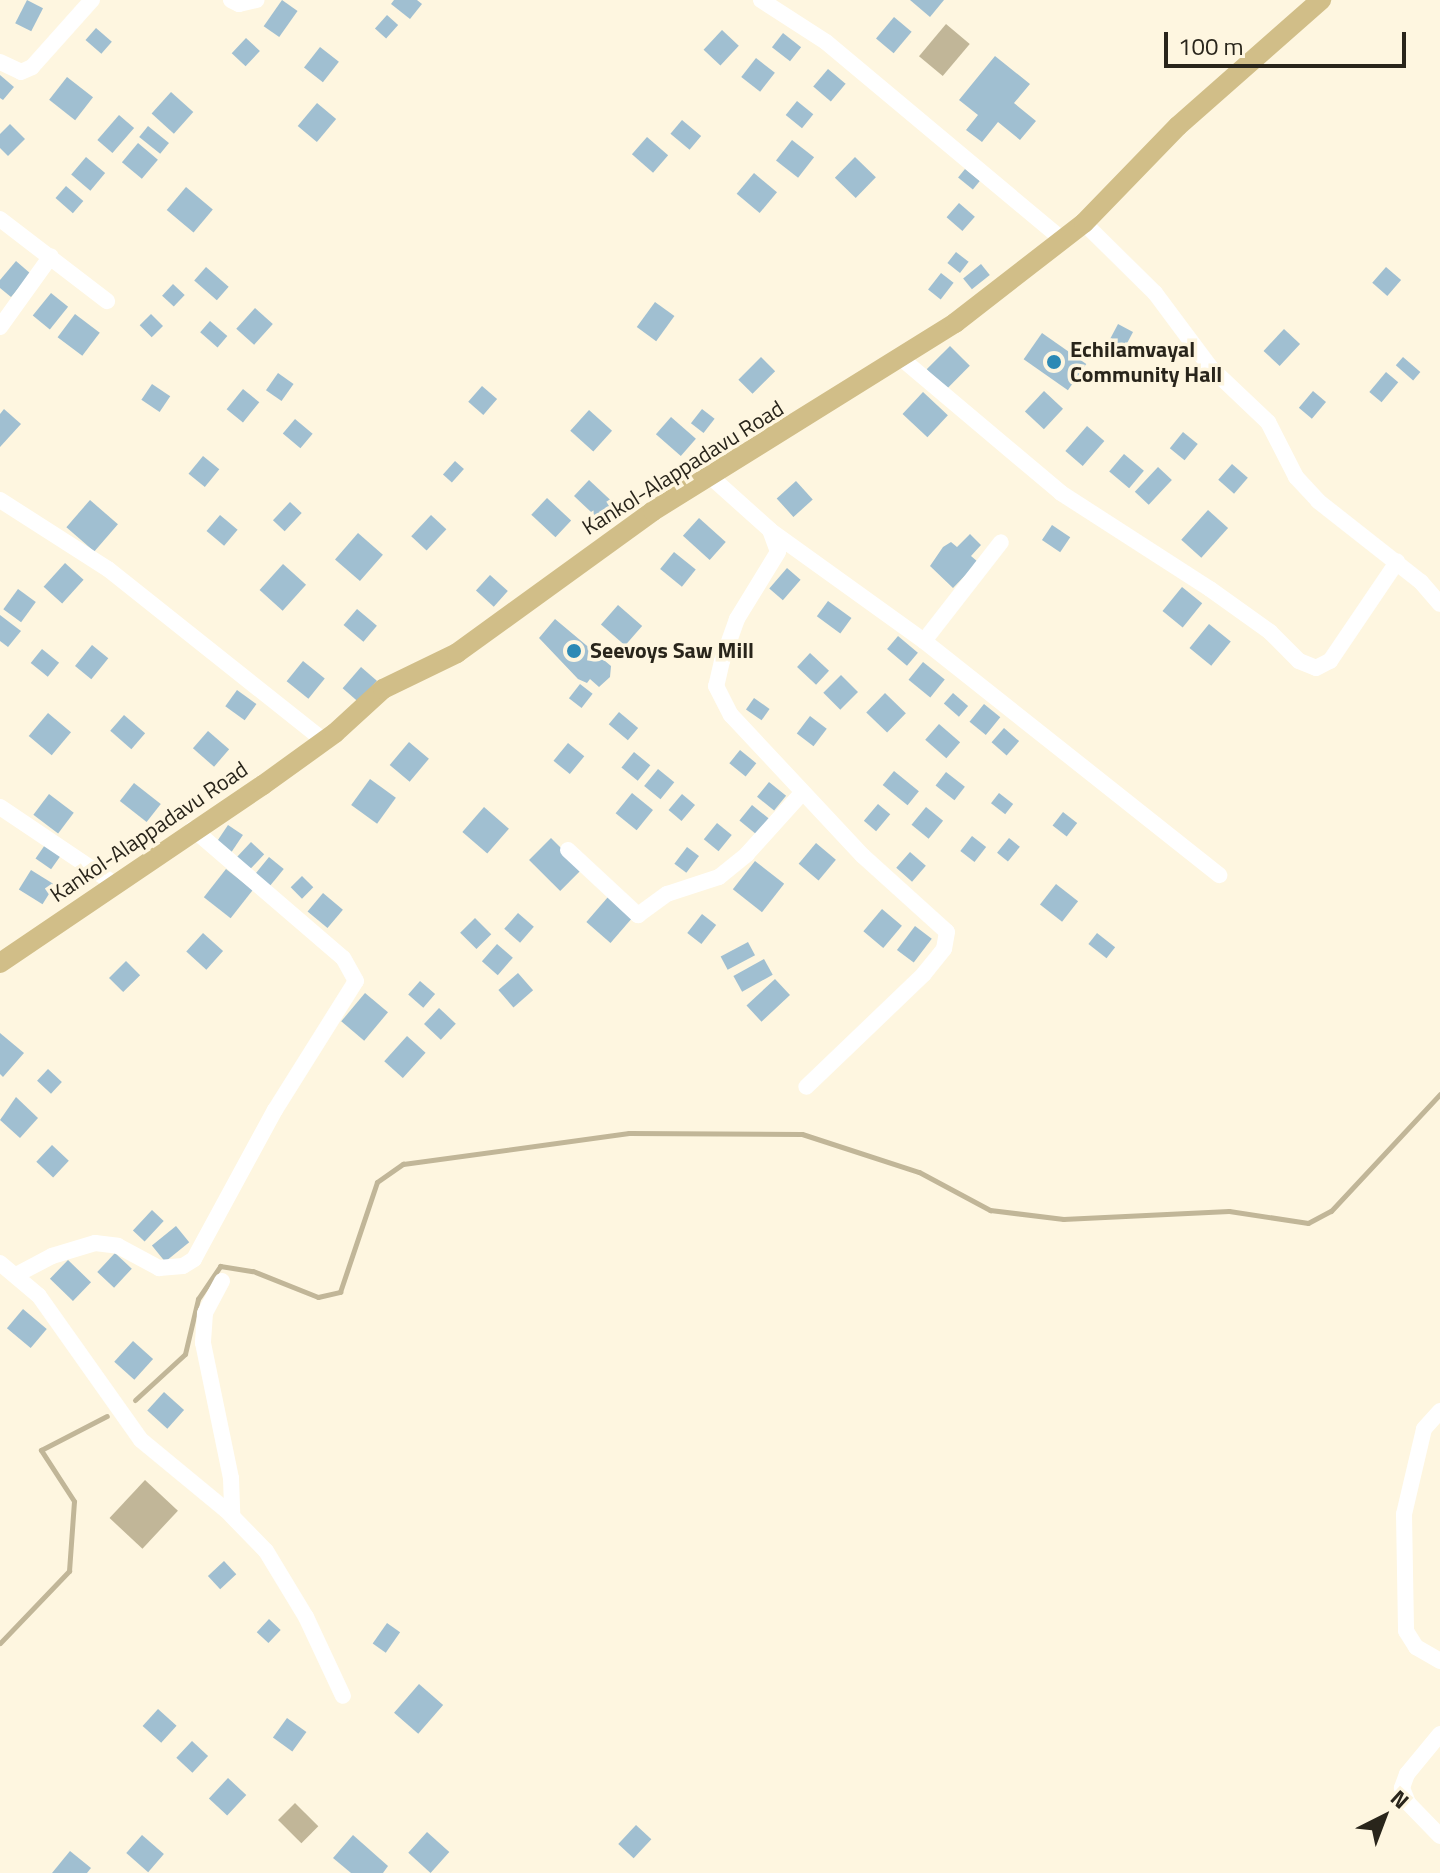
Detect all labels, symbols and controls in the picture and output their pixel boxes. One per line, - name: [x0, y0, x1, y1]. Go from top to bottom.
- scale bar: [1168, 16, 1410, 66]
- text: 100 m: [1178, 28, 1244, 64]
- place label: Echilamvayal Community Hall: [1070, 336, 1222, 388]
- marker: Echilamvayal Community Hall: [1045, 353, 1063, 371]
- street label: Kankol-Alappadavu Road: [577, 395, 789, 541]
- place label: Seevoys Saw Mill: [590, 638, 754, 664]
- marker: Seevoys Saw Mill: [565, 642, 583, 660]
- street label: Kankol-Alappadavu Road: [45, 756, 253, 908]
- north arrow: [1344, 1777, 1424, 1857]
- text: N: [1383, 1781, 1417, 1817]

